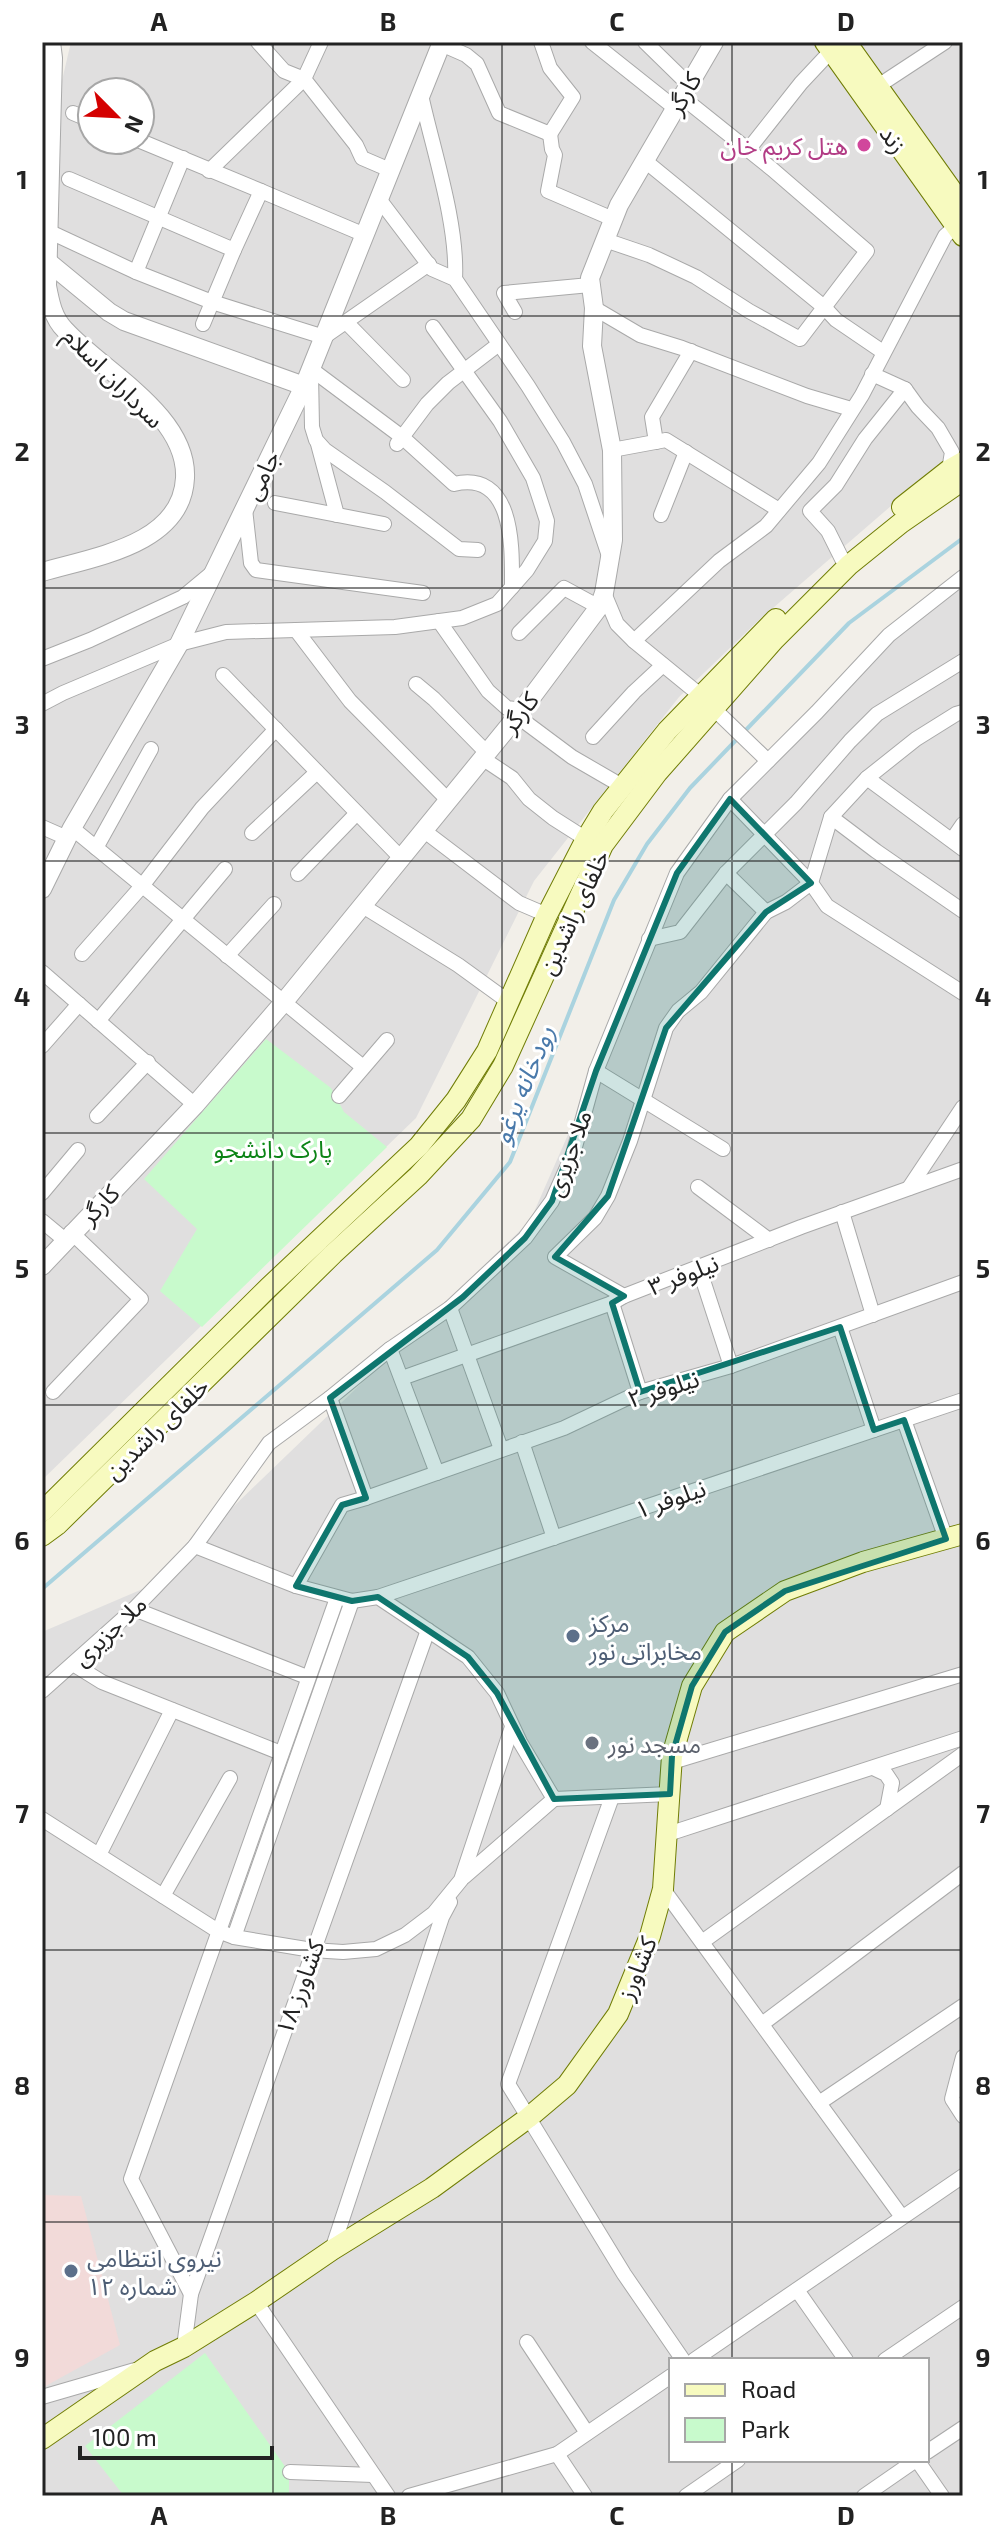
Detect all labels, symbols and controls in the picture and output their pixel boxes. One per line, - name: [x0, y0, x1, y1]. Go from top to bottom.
- text: A: [151, 5, 168, 36]
- text: B: [380, 5, 396, 36]
- text: C: [609, 5, 625, 36]
- text: D: [837, 5, 855, 36]
- street label: کارگر: [659, 66, 708, 121]
- north arrow: [76, 76, 156, 156]
- text: N: [120, 112, 150, 137]
- street label: زند: [873, 119, 914, 159]
- place label: هتل کریم خان: [720, 131, 848, 164]
- marker: هتل کریم خان: [855, 136, 873, 154]
- text: 1: [16, 163, 28, 194]
- text: 1: [977, 163, 989, 194]
- street label: سرداران اسلام: [54, 320, 171, 437]
- text: 2: [14, 435, 30, 466]
- text: 2: [975, 435, 991, 466]
- street label: جامی: [237, 446, 285, 504]
- street label: کارگر: [493, 685, 545, 740]
- text: 3: [15, 708, 29, 739]
- text: 3: [976, 708, 990, 739]
- street label: خلفای راشدین: [532, 845, 615, 979]
- text: 4: [14, 980, 30, 1011]
- text: 4: [975, 980, 991, 1011]
- water label: رودخانه یرغو: [484, 1020, 562, 1148]
- street label: ملا جزیری: [539, 1106, 598, 1201]
- park label: پارک دانشجو: [213, 1134, 333, 1165]
- street label: کارگر: [73, 1177, 126, 1231]
- street label: نیلوفر ۳: [644, 1247, 723, 1302]
- text: 5: [15, 1252, 29, 1283]
- text: 5: [976, 1252, 990, 1283]
- street label: نیلوفر ۲: [624, 1363, 703, 1414]
- street label: خلفای راشدین: [98, 1371, 215, 1486]
- street label: نیلوفر ۱: [631, 1472, 710, 1525]
- text: 6: [14, 1524, 30, 1555]
- text: 6: [975, 1524, 991, 1555]
- street label: ملا جزیری: [66, 1589, 153, 1672]
- place label: مرکز مخابراتی نور: [588, 1608, 702, 1666]
- marker: مرکز مخابراتی نور: [564, 1627, 582, 1645]
- place label: مسجد نور: [607, 1729, 701, 1759]
- marker: مسجد نور: [583, 1734, 601, 1752]
- text: 7: [15, 1797, 29, 1828]
- text: 7: [976, 1797, 990, 1828]
- street label: کشاورز: [610, 1931, 663, 2005]
- street label: کشاورز ۱۸: [269, 1935, 331, 2039]
- text: 8: [14, 2069, 30, 2100]
- text: 8: [975, 2069, 991, 2100]
- place label: نیروی انتظامی شماره ۱۲: [87, 2243, 222, 2301]
- marker: نیروی انتظامی شماره ۱۲: [62, 2262, 80, 2280]
- text: 9: [14, 2341, 30, 2372]
- text: 9: [975, 2341, 991, 2372]
- legend: [669, 2358, 929, 2462]
- text: Road: [741, 2374, 796, 2403]
- scale bar: [80, 2410, 272, 2460]
- text: Park: [741, 2414, 790, 2443]
- text: 100 m: [92, 2422, 157, 2451]
- text: A: [151, 2499, 168, 2530]
- text: B: [380, 2499, 396, 2530]
- text: C: [609, 2499, 625, 2530]
- text: D: [837, 2499, 855, 2530]

